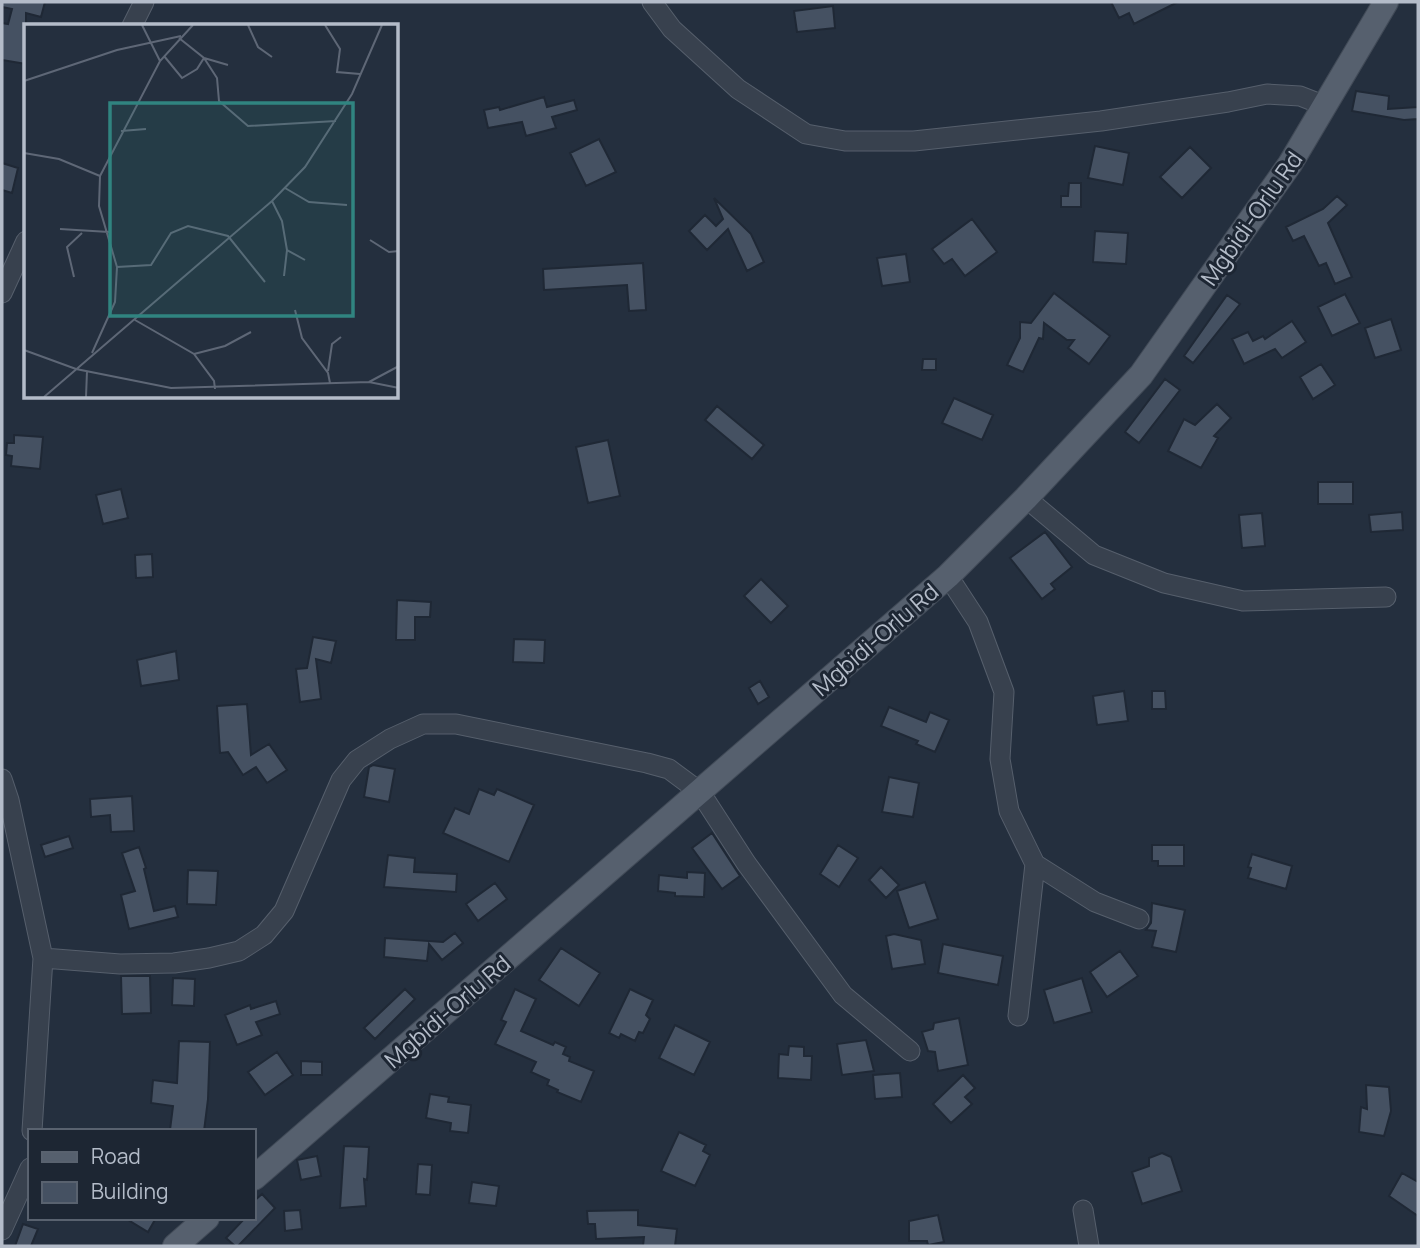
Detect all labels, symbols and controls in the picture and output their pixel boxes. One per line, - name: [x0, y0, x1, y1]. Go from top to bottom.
- inset map: [24, 24, 399, 399]
- street label: Mgbidi-Orlu Rd: [1193, 144, 1309, 292]
- street label: Mgbidi-Orlu Rd: [805, 575, 945, 703]
- street label: Mgbidi-Orlu Rd: [377, 947, 517, 1075]
- legend: [28, 1129, 256, 1220]
- text: Road: [91, 1142, 141, 1170]
- text: Building: [91, 1177, 168, 1205]

